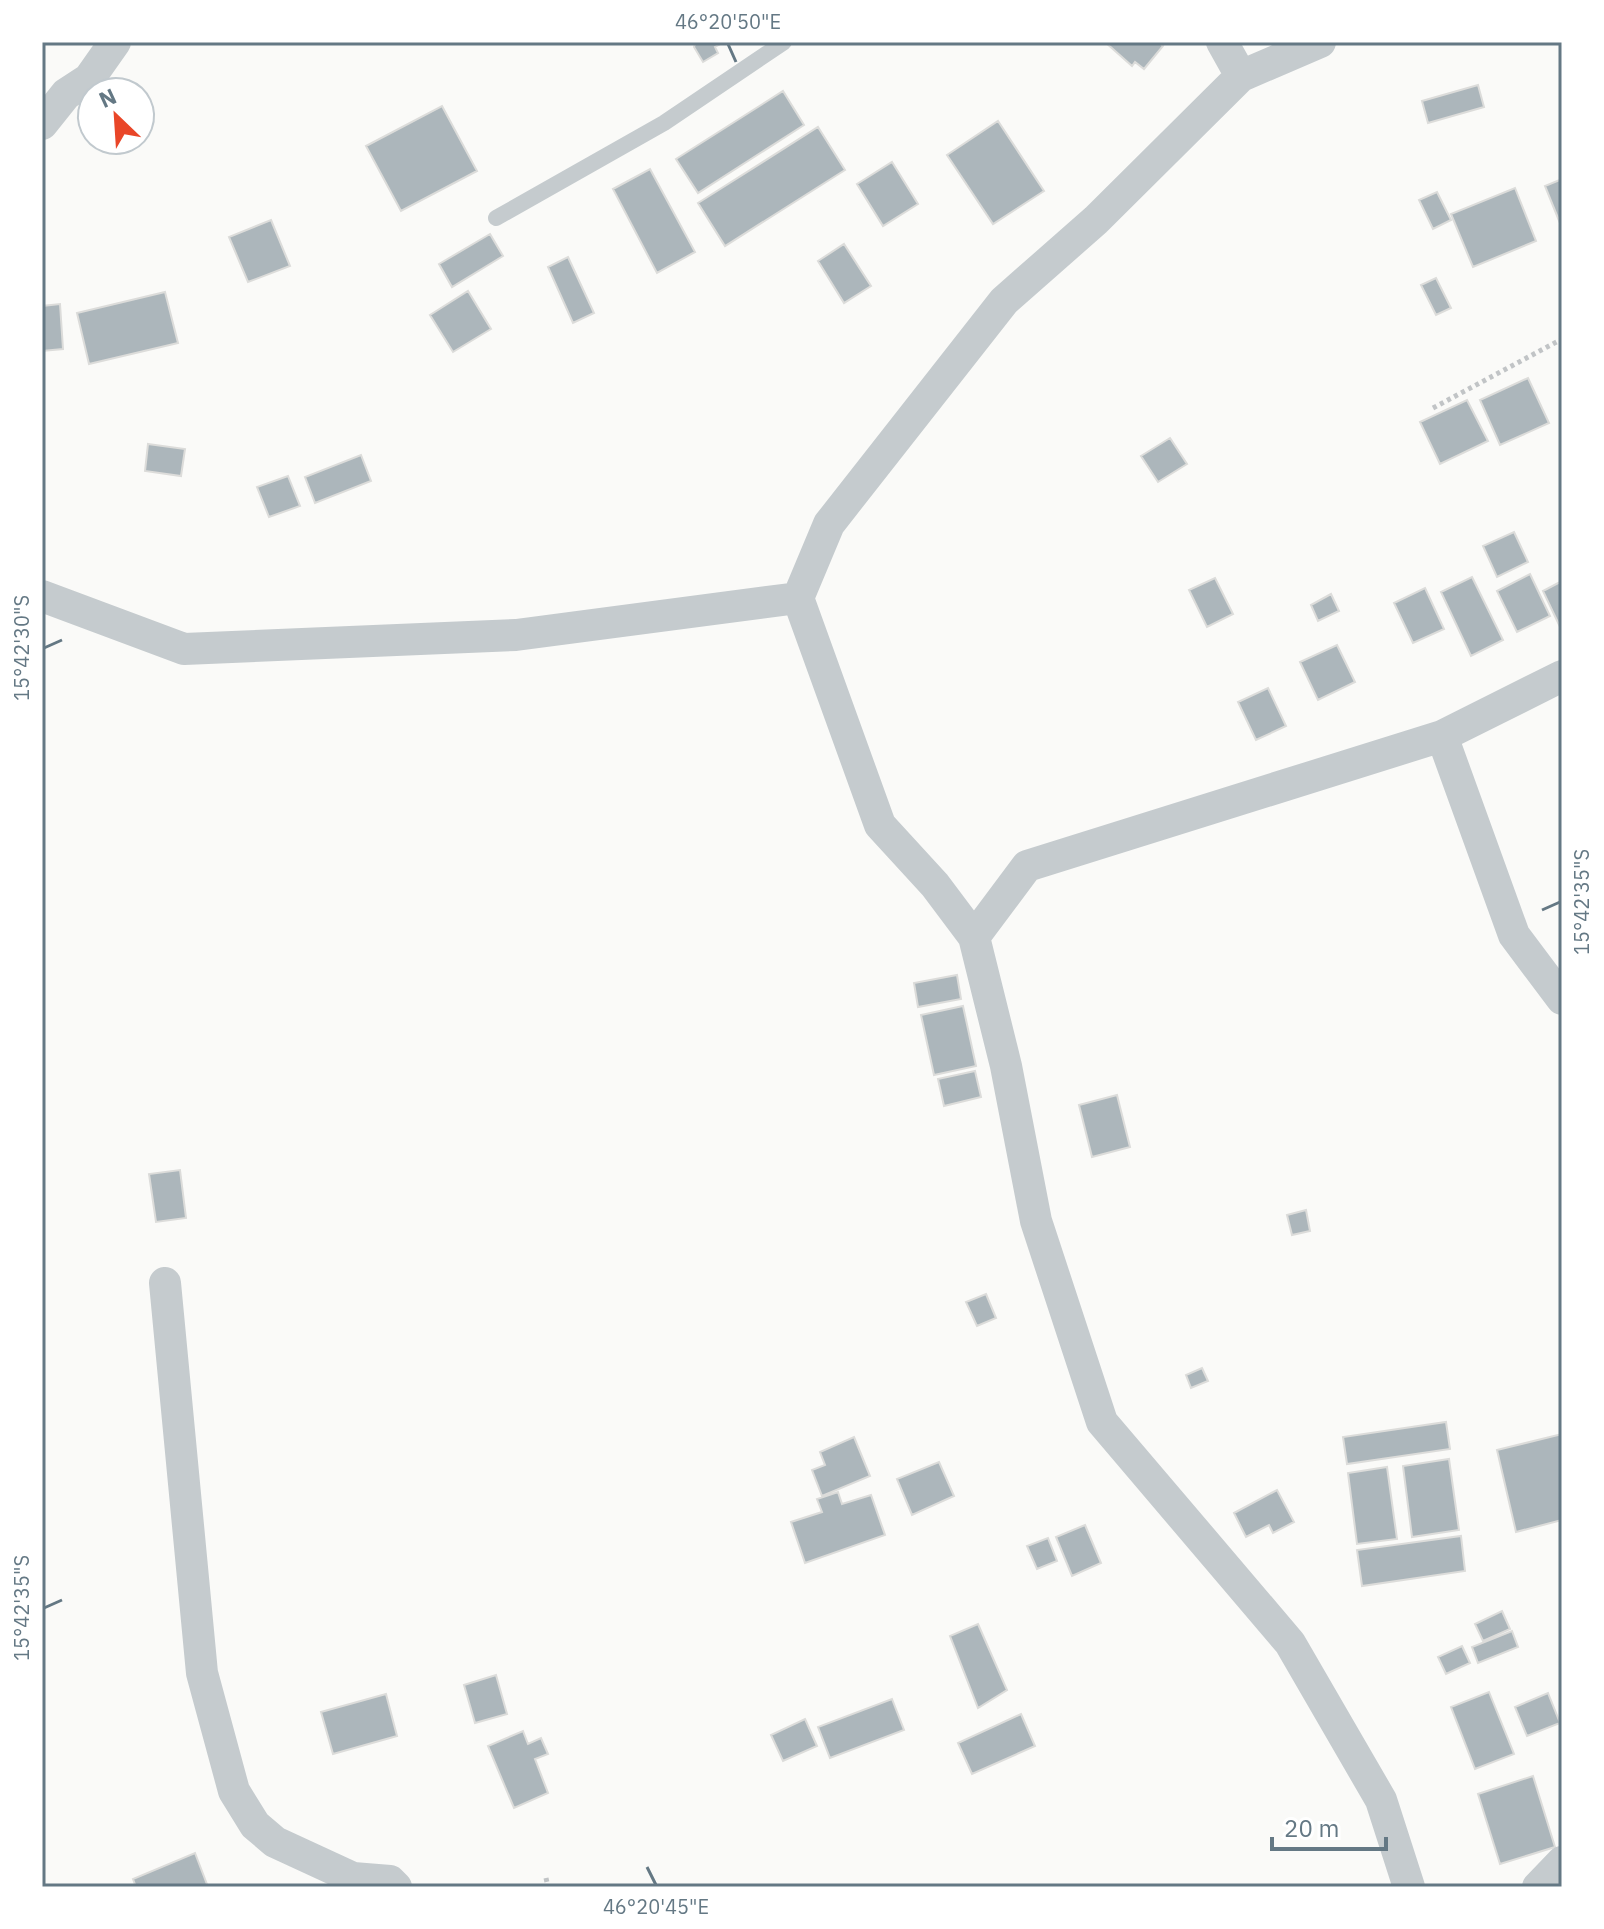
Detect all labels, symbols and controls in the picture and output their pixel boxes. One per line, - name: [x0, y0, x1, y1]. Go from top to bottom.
- text: 46°20'50"E: [675, 8, 781, 35]
- north arrow: [76, 76, 156, 156]
- text: N: [94, 81, 121, 114]
- text: 15°42'30"S: [8, 595, 35, 701]
- text: 15°42'35"S: [1568, 849, 1595, 955]
- text: 15°42'35"S: [8, 1555, 35, 1661]
- scale bar: [1272, 1801, 1386, 1851]
- text: 20 m: [1284, 1812, 1339, 1844]
- text: 46°20'45"E: [603, 1893, 709, 1920]

